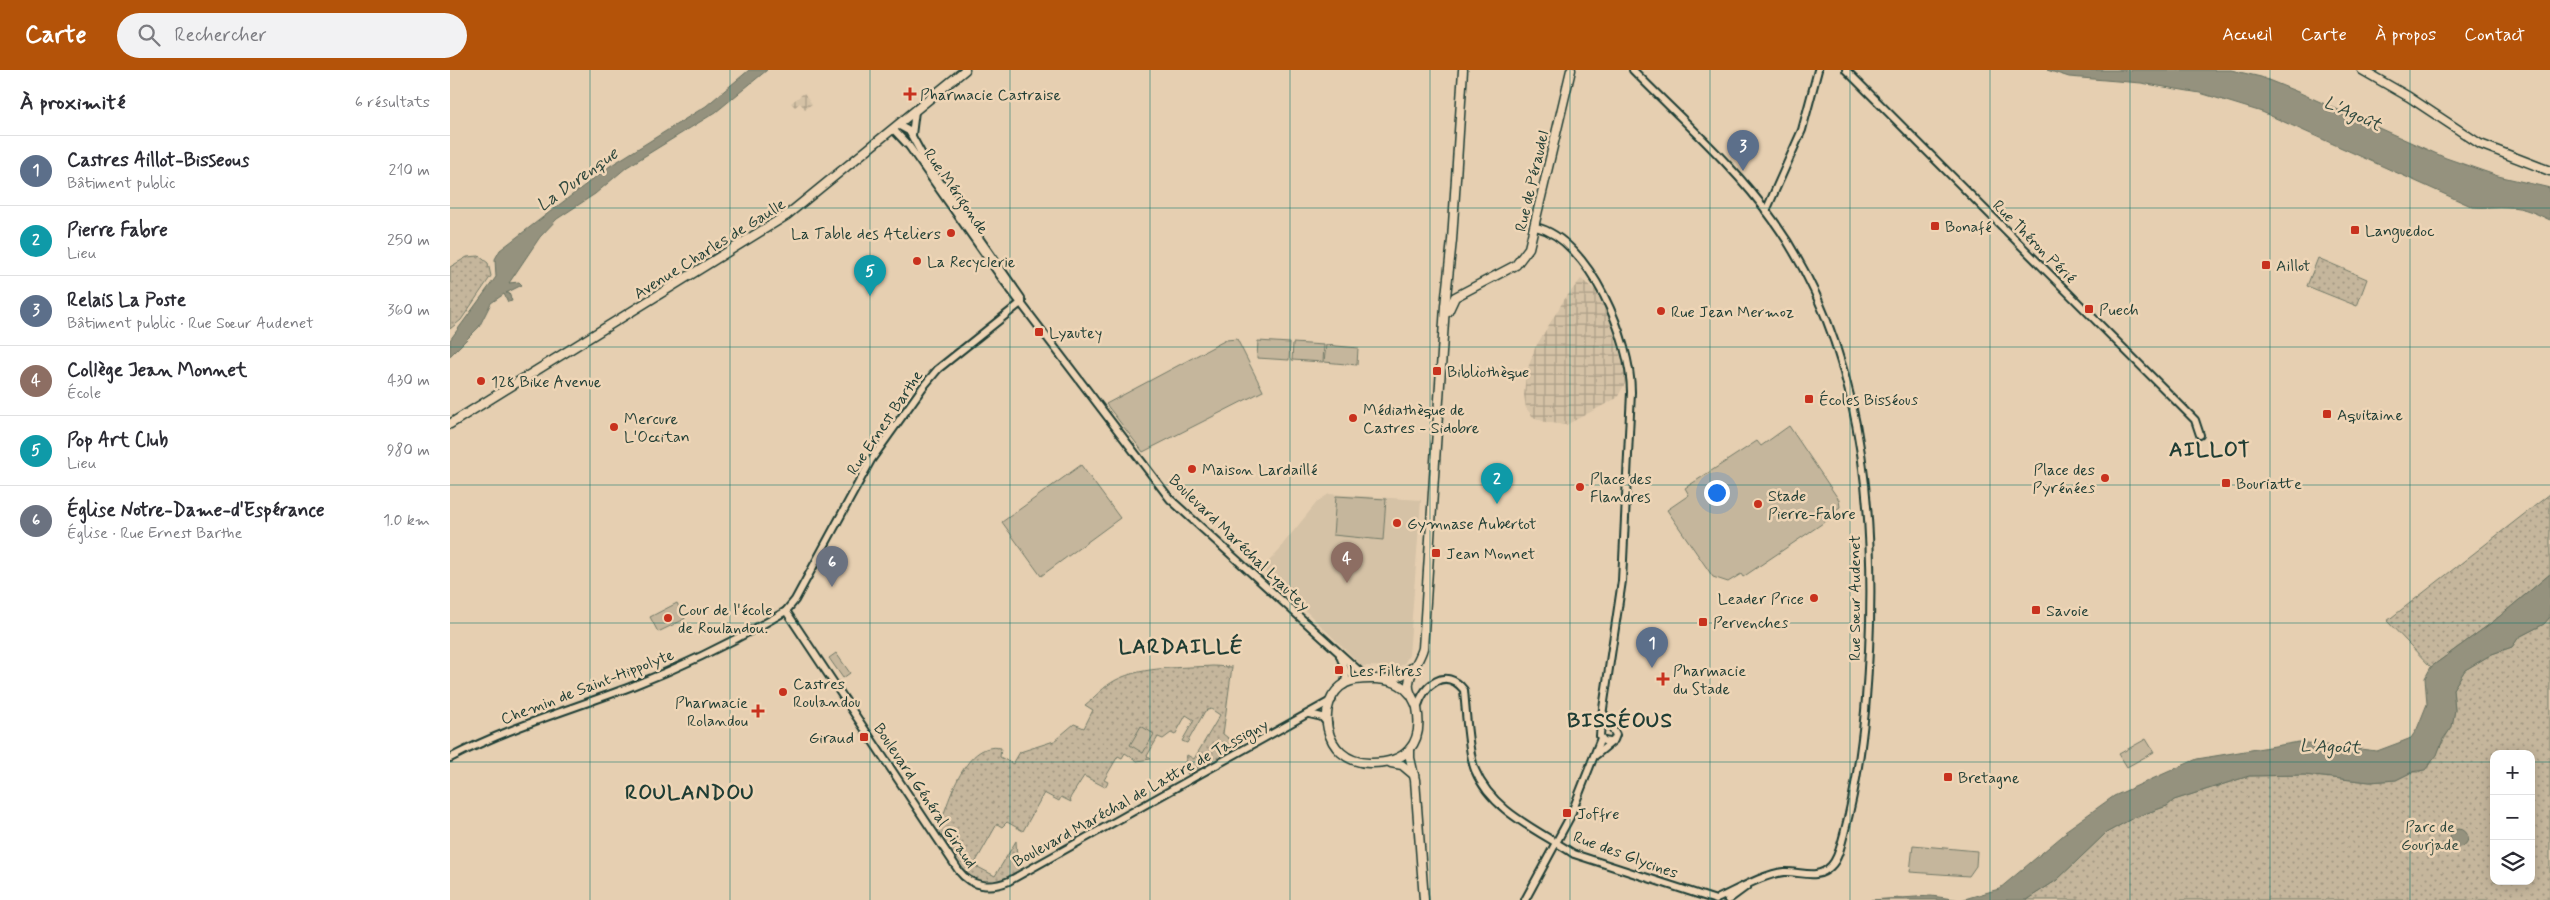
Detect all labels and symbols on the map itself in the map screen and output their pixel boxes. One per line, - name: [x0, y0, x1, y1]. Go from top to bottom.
- place label: Pharmacie Castraise: [920, 85, 1062, 106]
- marker: Pharmacie Castraise: [904, 88, 916, 100]
- water label: L'Agoût: [2320, 91, 2386, 138]
- street label: Rue de Péraudel: [1511, 129, 1554, 234]
- pin: 3: [1727, 130, 1759, 171]
- water label: La Durenque: [532, 142, 624, 217]
- street label: Rue Mérigonde: [918, 145, 993, 240]
- street label: Avenue Charles de Gaulle: [630, 194, 790, 305]
- street label: Rue Théron Périé: [1988, 196, 2080, 288]
- place label: Bonafé: [1945, 217, 1992, 238]
- marker: Bonafé: [1929, 220, 1941, 232]
- place label: Languedoc: [2365, 221, 2435, 243]
- place label: La Table des Ateliers: [791, 224, 941, 245]
- marker: Languedoc: [2349, 224, 2361, 236]
- marker: La Table des Ateliers: [945, 227, 957, 239]
- place label: La Recyclerie: [927, 252, 1016, 273]
- pin: 5: [854, 255, 886, 296]
- marker: La Recyclerie: [911, 255, 923, 267]
- place label: Aillot: [2276, 256, 2311, 277]
- marker: Aillot: [2260, 259, 2272, 271]
- place label: Puech: [2099, 300, 2139, 321]
- place label: Rue Jean Mermoz: [1671, 302, 1794, 323]
- marker: Puech: [2083, 303, 2095, 315]
- marker: Rue Jean Mermoz: [1655, 305, 1667, 317]
- place label: Lyautey: [1049, 323, 1102, 344]
- marker: Lyautey: [1033, 326, 1045, 338]
- place label: Bibliothèque: [1447, 362, 1529, 383]
- marker: Bibliothèque: [1431, 365, 1443, 377]
- street label: Rue Ernest Barthe: [842, 366, 928, 479]
- place label: 128 Bike Avenue: [491, 372, 602, 393]
- marker: 128 Bike Avenue: [475, 375, 487, 387]
- place label: Écoles Bisséous: [1819, 390, 1918, 411]
- marker: Écoles Bisséous: [1803, 393, 1815, 405]
- place label: Médiathèque de Castres - Sidobre: [1363, 400, 1480, 439]
- place label: Aquitaine: [2337, 405, 2404, 426]
- marker: Aquitaine: [2321, 408, 2333, 420]
- place label: Mercure L'Occitan: [624, 409, 690, 448]
- marker: Médiathèque de Castres - Sidobre: [1347, 412, 1359, 424]
- marker: Mercure L'Occitan: [608, 421, 620, 433]
- district label: AILLOT: [2169, 436, 2251, 464]
- place label: Maison Lardaillé: [1202, 460, 1317, 481]
- place label: Place des Pyrénées: [2033, 460, 2095, 499]
- marker: Maison Lardaillé: [1186, 463, 1198, 475]
- pin: 2: [1481, 463, 1513, 504]
- place label: Place des Flandres: [1590, 469, 1652, 508]
- street label: Boulevard Maréchal Lyautey: [1164, 470, 1314, 616]
- marker: Place des Pyrénées: [2099, 472, 2111, 484]
- place label: Bouriatte: [2236, 474, 2302, 495]
- marker: Bouriatte: [2220, 477, 2232, 489]
- your location: [1704, 480, 1730, 506]
- marker: Place des Flandres: [1574, 481, 1586, 493]
- place label: Stade Pierre-Fabre: [1768, 486, 1856, 525]
- marker: Stade Pierre-Fabre: [1752, 498, 1764, 510]
- place label: Gymnase Aubertot: [1407, 514, 1537, 535]
- marker: Gymnase Aubertot: [1391, 517, 1403, 529]
- street label: Rue Sœur Audenet: [1845, 535, 1866, 661]
- pin: 4: [1331, 542, 1363, 583]
- place label: Jean Monnet: [1446, 544, 1536, 565]
- pin: 6: [816, 546, 848, 587]
- marker: Jean Monnet: [1430, 547, 1442, 559]
- place label: Leader Price: [1718, 589, 1804, 610]
- marker: Leader Price: [1808, 592, 1820, 604]
- place label: Cour de l'école de Roulandou.: [678, 600, 773, 639]
- place label: Savoie: [2046, 601, 2089, 622]
- marker: Savoie: [2030, 604, 2042, 616]
- marker: Cour de l'école de Roulandou.: [662, 612, 674, 624]
- place label: Pervenches: [1713, 613, 1788, 634]
- marker: Pervenches: [1697, 616, 1709, 628]
- pin: 1: [1636, 627, 1668, 668]
- district label: LARDAILLÉ: [1118, 633, 1244, 661]
- street label: Chemin de Saint-Hippolyte: [498, 644, 678, 730]
- place label: Les Filtres: [1349, 661, 1422, 682]
- place label: Pharmacie du Stade: [1673, 661, 1746, 700]
- marker: Les Filtres: [1333, 664, 1345, 676]
- marker: Pharmacie du Stade: [1657, 673, 1669, 685]
- place label: Castres Roulandou: [793, 674, 860, 713]
- marker: Castres Roulandou: [777, 686, 789, 698]
- place label: Pharmacie Rolandou: [675, 693, 748, 732]
- marker: Pharmacie Rolandou: [752, 705, 764, 717]
- district label: BISSÉOUS: [1567, 707, 1673, 735]
- street label: Boulevard Maréchal de Lattre de Tassigny: [1009, 714, 1273, 873]
- street label: Boulevard Général Giraud: [868, 719, 981, 872]
- place label: Giraud: [809, 728, 854, 749]
- marker: Giraud: [858, 731, 870, 743]
- water label: L'Agoût: [2299, 734, 2362, 760]
- place label: Bretagne: [1958, 768, 2020, 789]
- marker: Bretagne: [1942, 771, 1954, 783]
- district label: ROULANDOU: [625, 779, 755, 807]
- place label: Joffre: [1577, 804, 1620, 825]
- marker: Joffre: [1561, 807, 1573, 819]
- park label: Parc de Gourjade: [2401, 817, 2459, 856]
- street label: Rue des Glycines: [1570, 827, 1681, 884]

